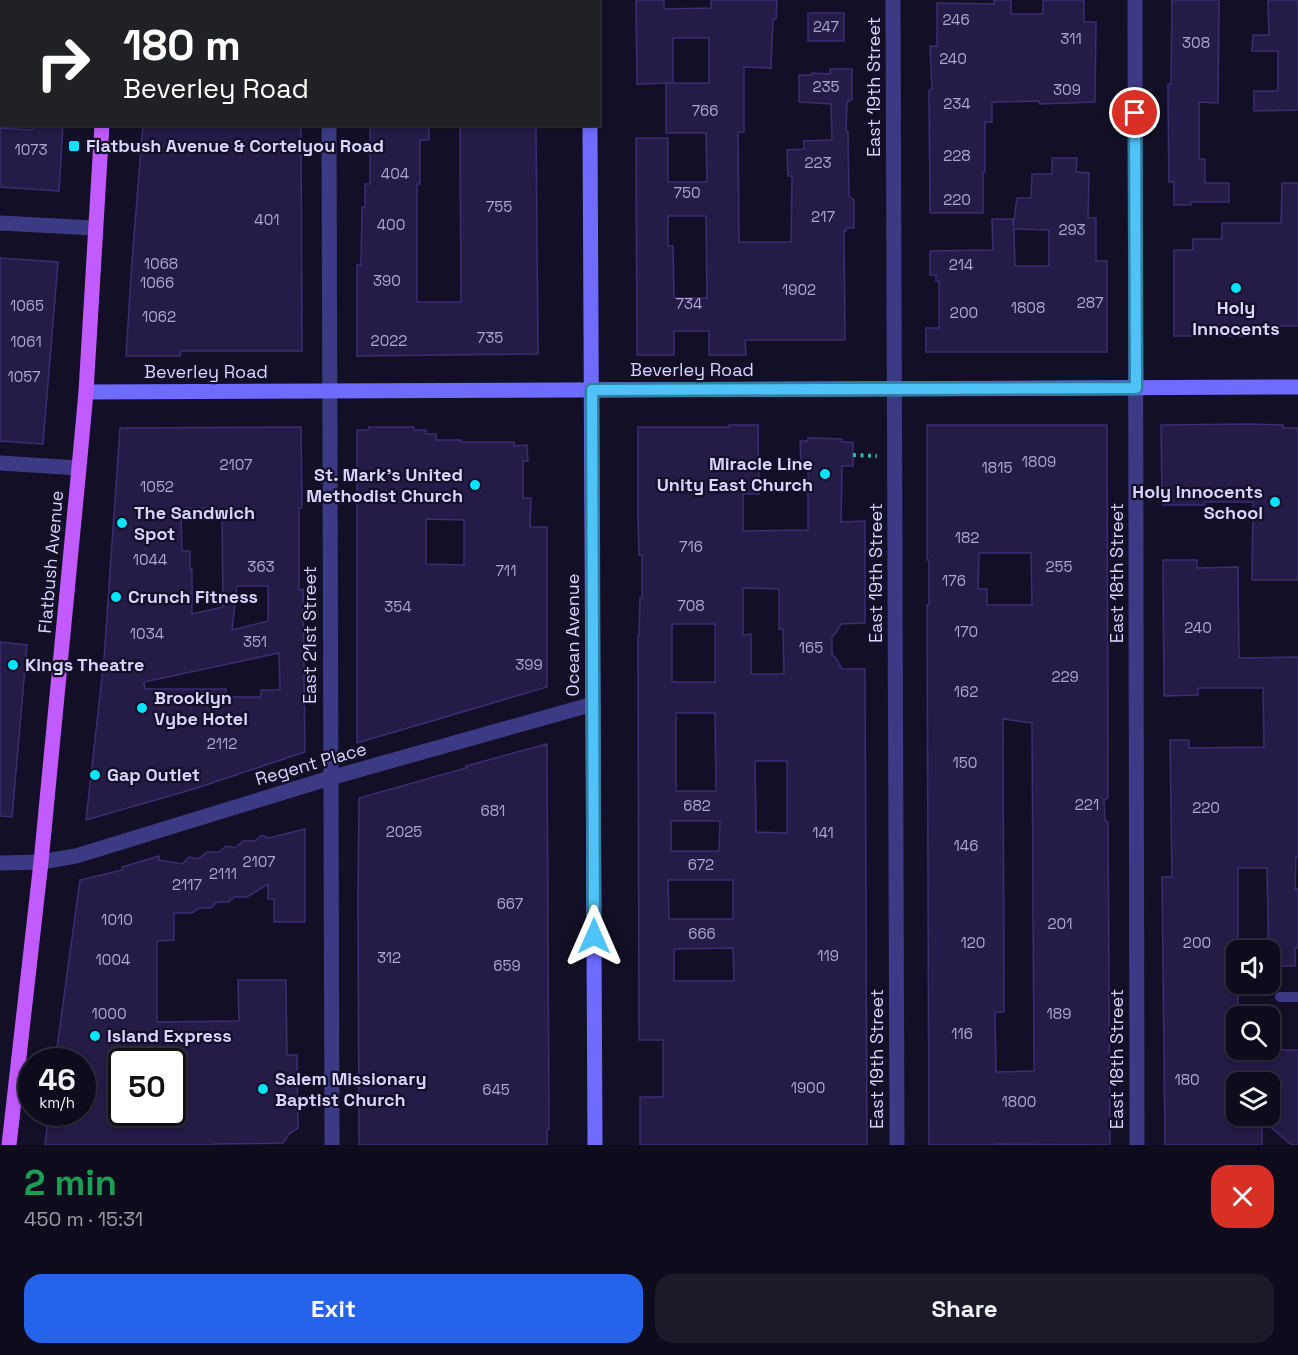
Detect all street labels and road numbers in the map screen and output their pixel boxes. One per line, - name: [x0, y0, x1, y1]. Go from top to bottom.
- street label: East 19th Street: [862, 17, 885, 157]
- street label: Beverley Road: [630, 358, 754, 381]
- street label: Beverley Road: [144, 360, 268, 383]
- street label: Flatbush Avenue: [33, 490, 68, 634]
- street label: East 19th Street: [864, 503, 887, 643]
- street label: East 18th Street: [1105, 503, 1128, 643]
- street label: East 21st Street: [298, 566, 321, 704]
- street label: Ocean Avenue: [561, 574, 584, 696]
- street label: Regent Place: [253, 737, 369, 790]
- street label: East 19th Street: [865, 989, 888, 1129]
- street label: East 18th Street: [1105, 989, 1128, 1129]

